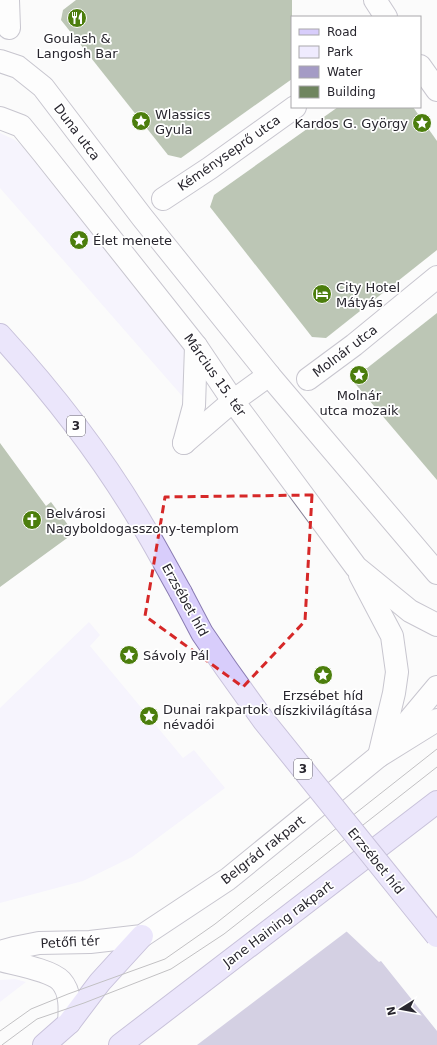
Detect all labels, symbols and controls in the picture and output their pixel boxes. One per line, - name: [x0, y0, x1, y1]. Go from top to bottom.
- restaurant icon: Goulash & Langosh Bar: [66, 7, 88, 29]
- legend: [291, 16, 421, 108]
- text: Road: [327, 25, 357, 39]
- place label: Goulash & Langosh Bar: [36, 31, 118, 61]
- text: Park: [327, 45, 353, 59]
- text: Water: [327, 65, 363, 79]
- text: Building: [327, 85, 376, 99]
- street label: Duna utca: [51, 101, 103, 163]
- place label: Wlassics Gyula: [155, 107, 211, 137]
- place icon: Wlassics Gyula: [130, 110, 152, 132]
- street label: Kéményseprő utca: [175, 112, 283, 194]
- place icon: Kardos G. György: [411, 112, 433, 134]
- place label: Kardos G. György: [294, 116, 408, 131]
- place icon: Élet menete: [68, 229, 90, 251]
- place label: Élet menete: [93, 233, 172, 248]
- place label: City Hotel Mátyás: [336, 280, 400, 310]
- hotel icon: City Hotel Mátyás: [311, 283, 333, 305]
- street label: Molnár utca: [310, 322, 380, 380]
- street label: Március 15. tér: [181, 331, 249, 420]
- place icon: Molnár utca mozaik: [348, 364, 370, 386]
- place label: Molnár utca mozaik: [319, 388, 399, 418]
- road number: 3: [67, 416, 85, 436]
- place label: Belvárosi Nagyboldogasszony-templom: [46, 506, 239, 536]
- church icon: Belvárosi Nagyboldogasszony-templom: [21, 509, 43, 531]
- street label: Erzsébet híd: [159, 561, 211, 639]
- place icon: Sávoly Pál: [118, 644, 140, 666]
- place label: Sávoly Pál: [143, 648, 209, 663]
- place icon: Erzsébet híd díszkivilágítása: [312, 664, 334, 686]
- place label: Erzsébet híd díszkivilágítása: [273, 688, 373, 718]
- place label: Dunai rakpartok névadói: [163, 702, 269, 732]
- place icon: Dunai rakpartok névadói: [138, 705, 160, 727]
- road number: 3: [294, 759, 312, 779]
- street label: Belgrád rakpart: [218, 813, 308, 887]
- street label: Erzsébet híd: [345, 825, 407, 897]
- street label: Jane Haining rakpart: [219, 878, 336, 971]
- street label: Petőfi tér: [40, 933, 101, 951]
- north arrow: [381, 989, 421, 1029]
- text: N: [384, 1005, 399, 1017]

